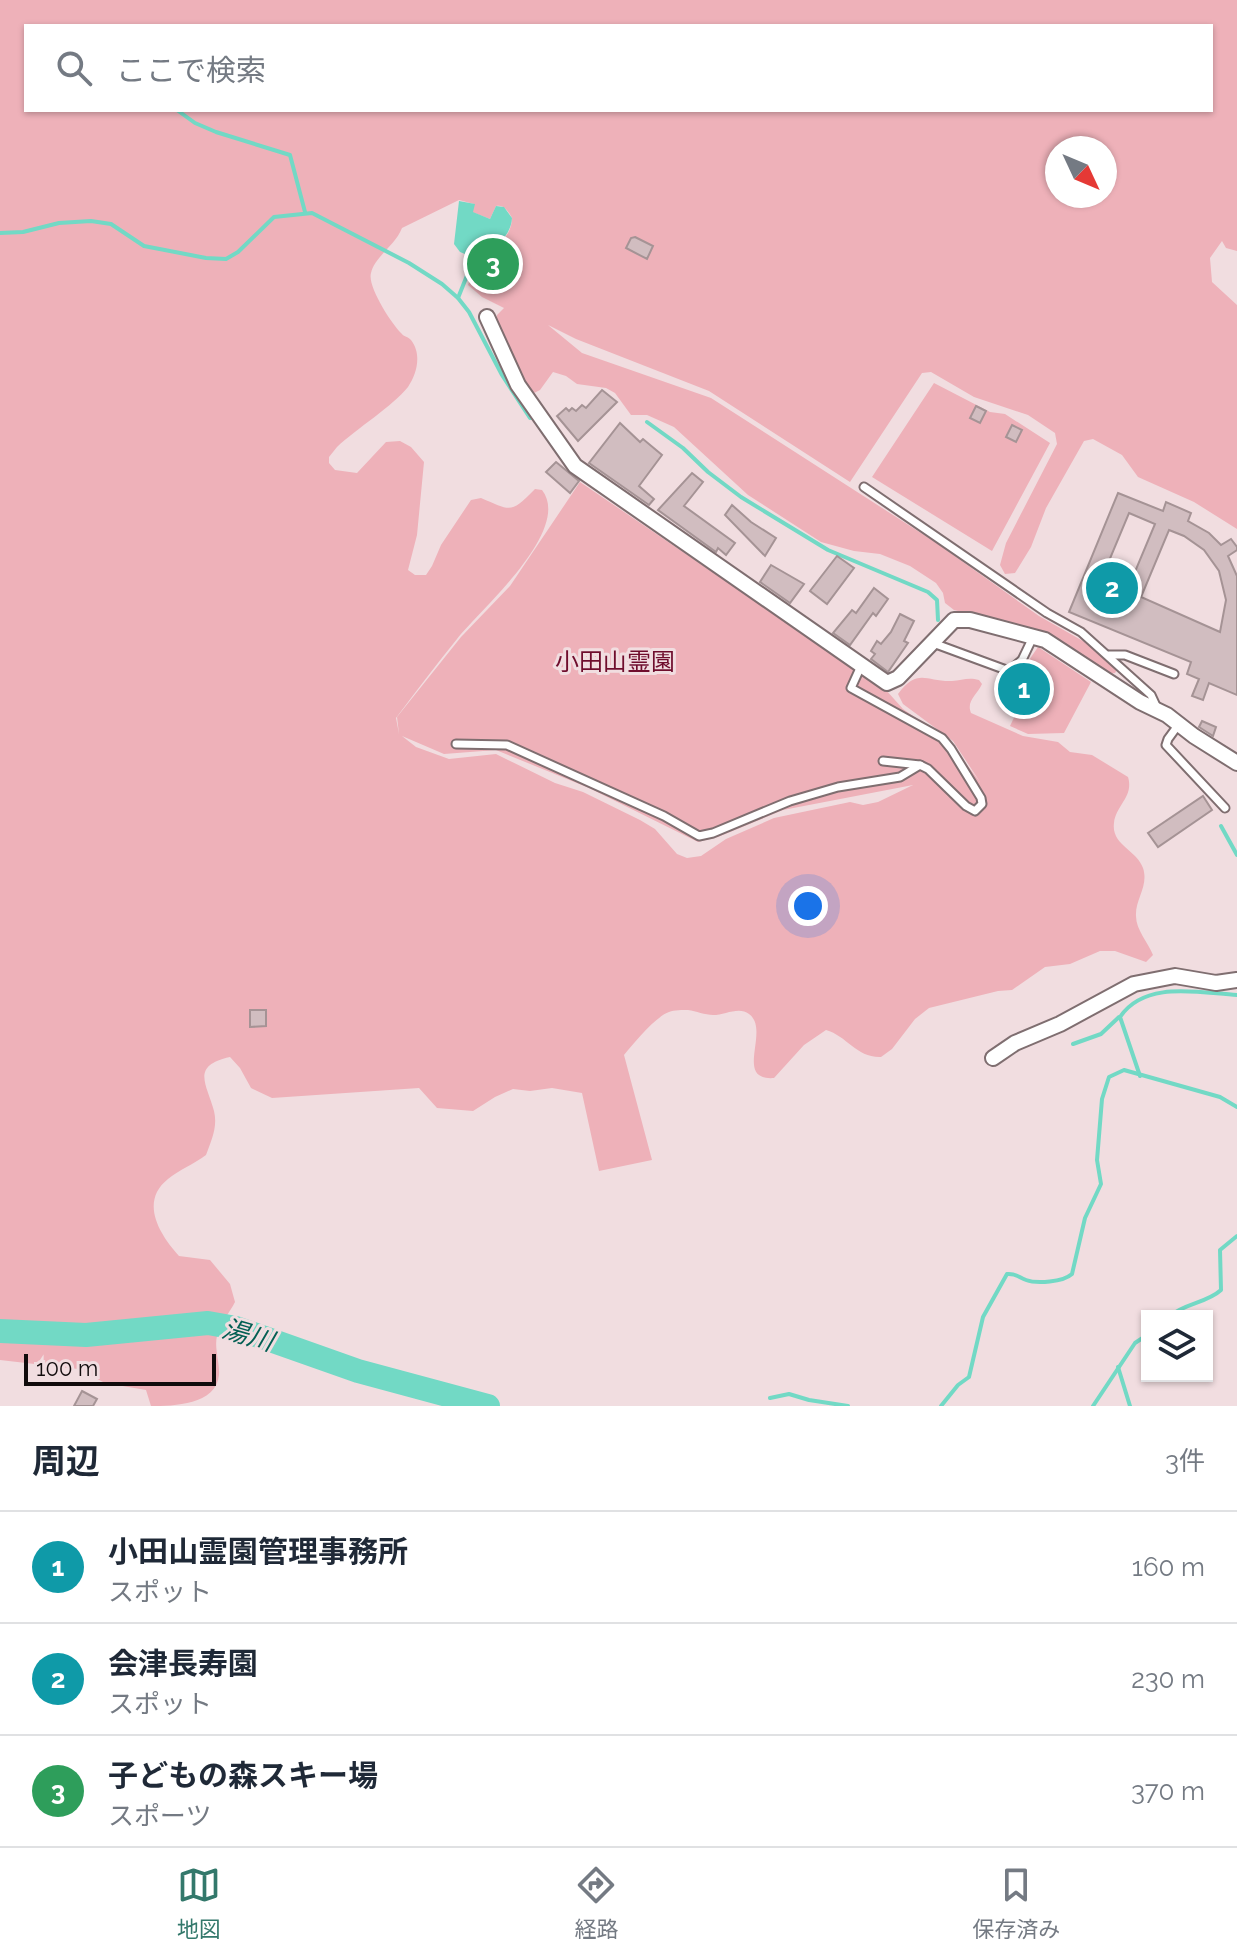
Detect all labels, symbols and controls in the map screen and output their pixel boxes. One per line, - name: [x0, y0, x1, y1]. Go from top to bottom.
- search box: [24, 24, 1213, 112]
- icon: search: [52, 46, 96, 90]
- text: ここで検索: [116, 53, 266, 88]
- north arrow: [1045, 136, 1117, 208]
- pin: 3: [467, 234, 519, 294]
- pin: 2: [1086, 558, 1138, 618]
- park label: 小田山霊園: [555, 647, 675, 676]
- pin: 1: [998, 659, 1050, 719]
- your location: [788, 886, 828, 926]
- map controls: [1141, 1310, 1213, 1382]
- button: layers: [1141, 1310, 1213, 1382]
- water label: 湯川: [219, 1313, 280, 1357]
- scale bar: [24, 1350, 216, 1386]
- text: 100 m: [36, 1355, 98, 1381]
- text: 周辺: [32, 1441, 100, 1481]
- text: 3件: [1165, 1446, 1205, 1476]
- text: 小田山霊園管理事務所: [108, 1534, 408, 1569]
- text: 1: [52, 1552, 64, 1582]
- text: 160 m: [1132, 1552, 1205, 1582]
- text: スポット: [108, 1577, 212, 1607]
- text: 会津長寿園: [108, 1646, 258, 1681]
- text: 2: [51, 1664, 65, 1694]
- text: 230 m: [1131, 1664, 1205, 1694]
- text: スポット: [108, 1689, 212, 1719]
- text: 子どもの森スキー場: [108, 1758, 378, 1793]
- text: 3: [51, 1776, 65, 1806]
- text: 370 m: [1131, 1776, 1205, 1806]
- text: スポーツ: [108, 1801, 211, 1831]
- tab: 地図: [177, 1863, 221, 1943]
- tab: 経路: [574, 1863, 618, 1943]
- tab: 保存済み: [972, 1863, 1060, 1943]

